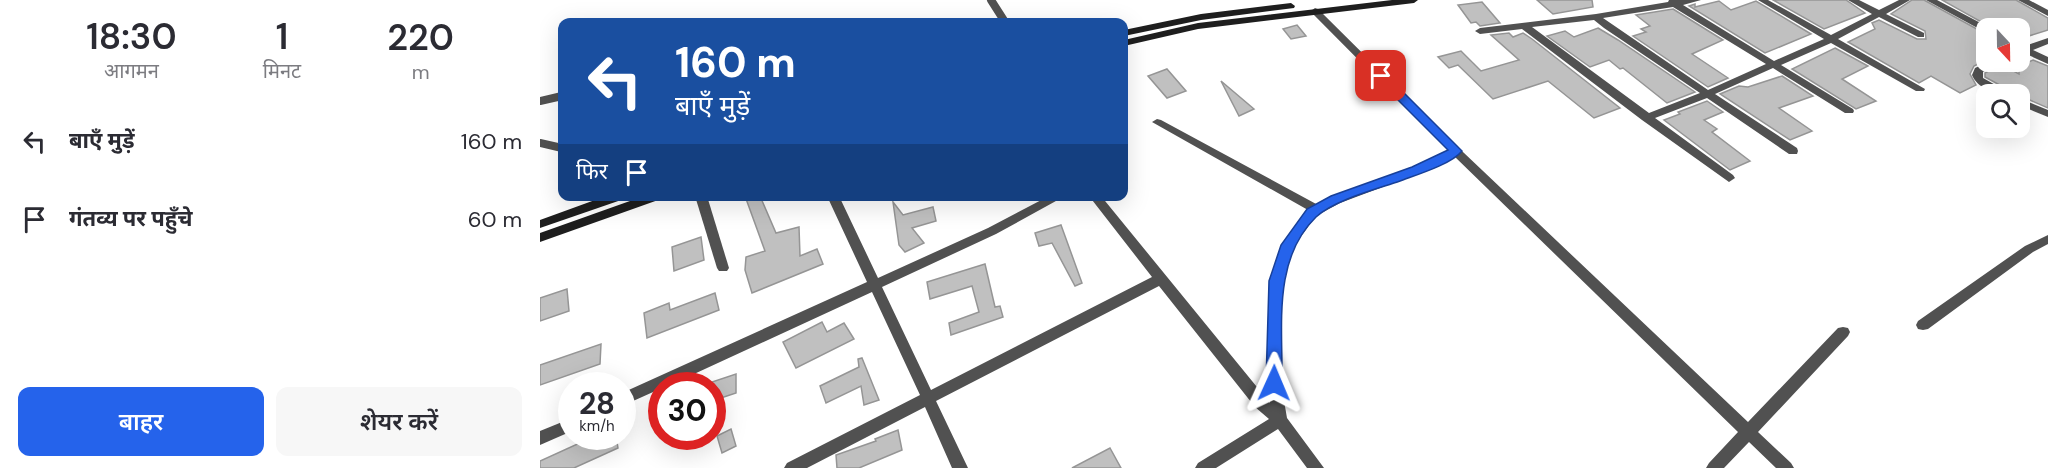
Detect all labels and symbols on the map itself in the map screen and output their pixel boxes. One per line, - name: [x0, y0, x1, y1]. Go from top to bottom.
- north arrow: [1976, 18, 2030, 72]
- pin: [1355, 50, 1406, 101]
- position arrow: [1242, 351, 1306, 415]
- speed limit sign: 30: [648, 372, 726, 450]

